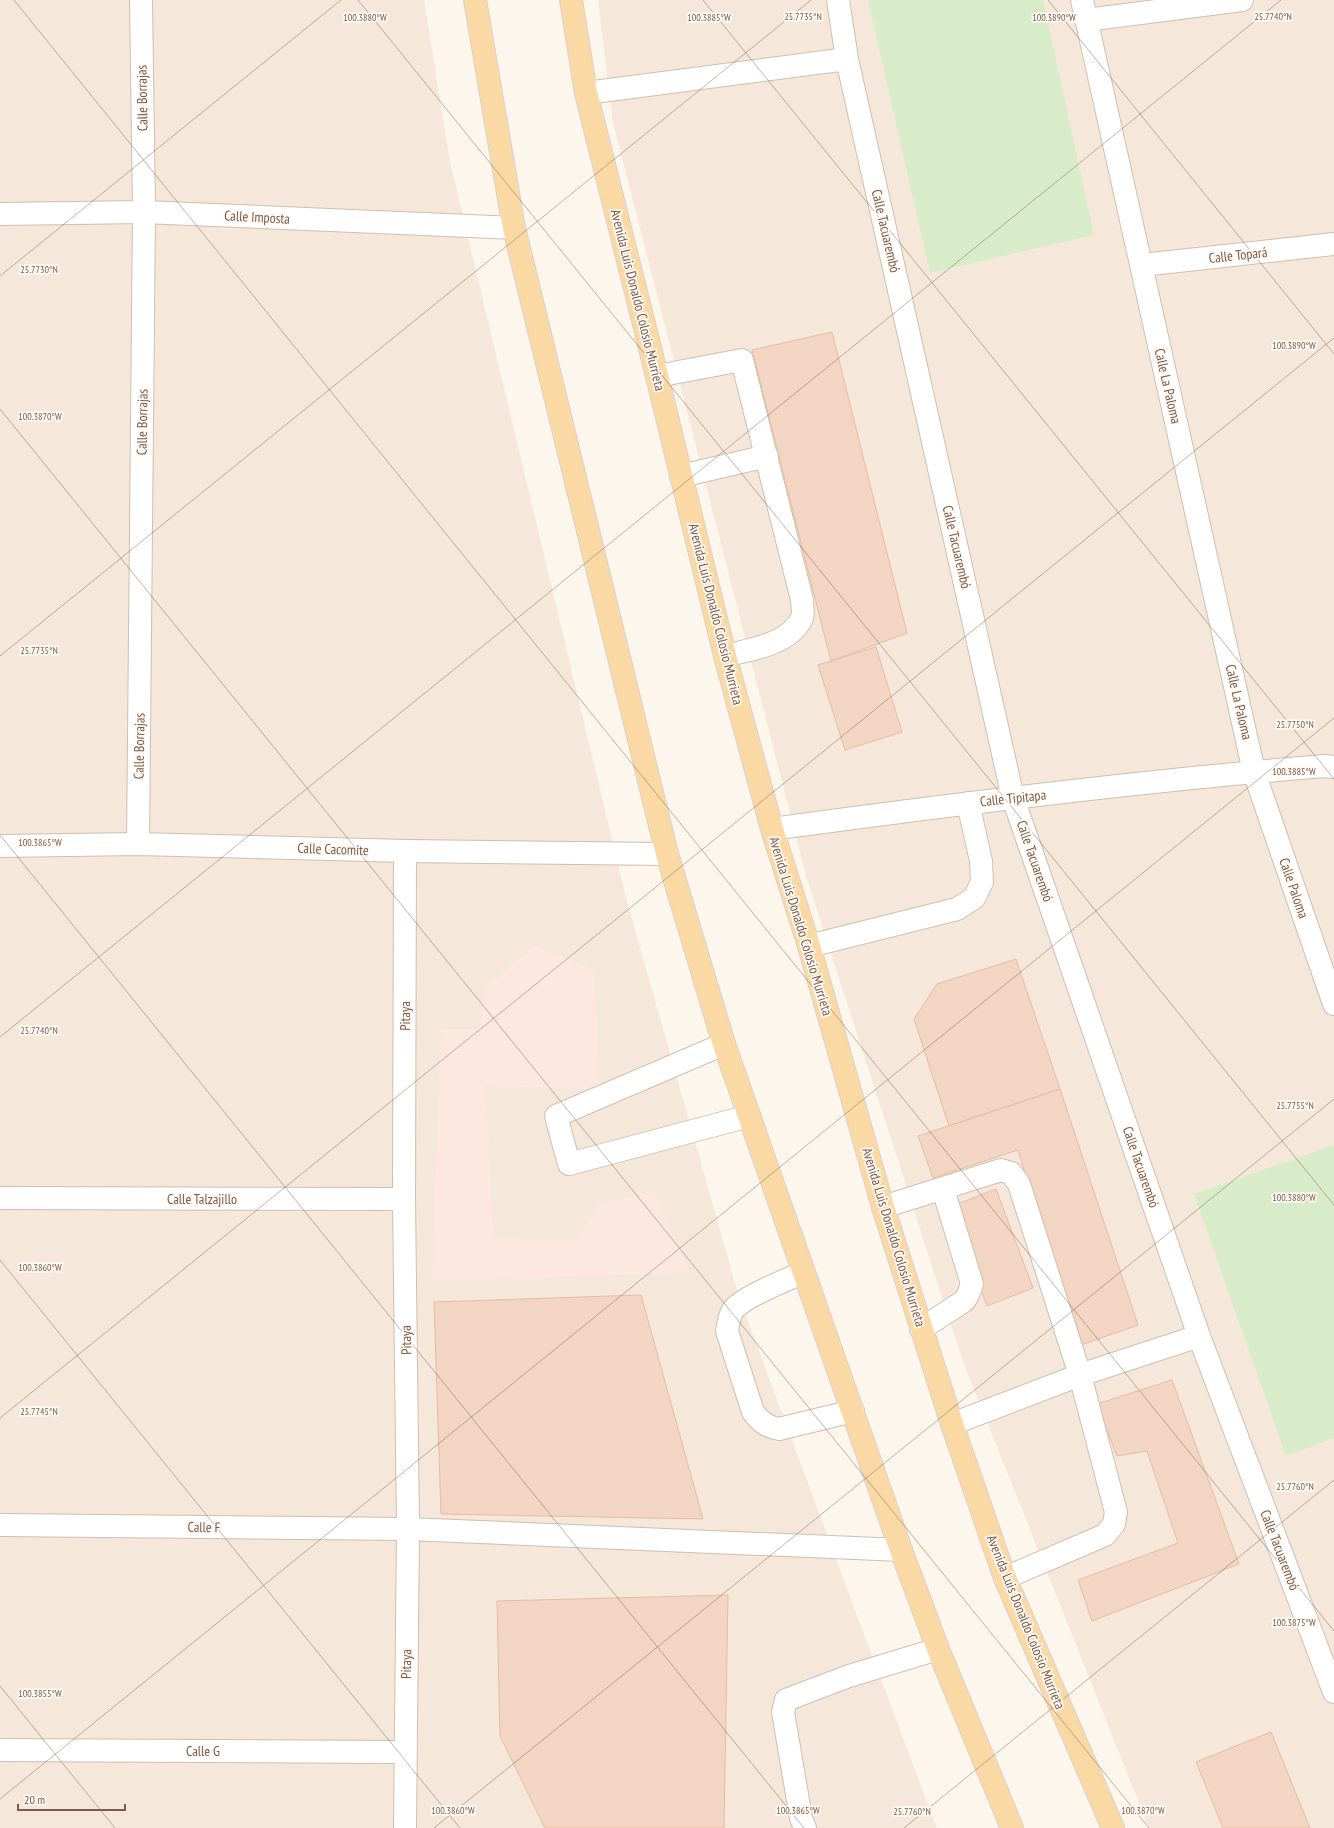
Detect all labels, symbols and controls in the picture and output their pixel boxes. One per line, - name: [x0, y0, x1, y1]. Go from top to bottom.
- text: 25.7735°N: [784, 10, 822, 23]
- text: 25.7740°N: [1254, 10, 1292, 23]
- text: 100.3880°W: [343, 11, 387, 24]
- text: 100.3885°W: [687, 11, 731, 24]
- text: 100.3890°W: [1032, 11, 1076, 24]
- street label: Calle Borrajas: [132, 64, 152, 131]
- street label: Calle Tacuarembó: [868, 188, 904, 274]
- street label: Calle Imposta: [224, 206, 290, 228]
- street label: Avenida Luis Donaldo Colosio Murrieta: [607, 207, 669, 393]
- street label: Calle Topará: [1208, 243, 1268, 267]
- text: 25.7730°N: [20, 263, 58, 276]
- text: 100.3890°W: [1272, 339, 1316, 352]
- street label: Calle La Paloma: [1151, 347, 1185, 425]
- street label: Calle Borrajas: [132, 388, 152, 455]
- text: 100.3870°W: [18, 410, 62, 423]
- street label: Calle Tacuarembó: [939, 504, 975, 590]
- street label: Avenida Luis Donaldo Colosio Murrieta: [685, 521, 747, 707]
- text: 25.7735°N: [20, 644, 58, 657]
- street label: Calle La Paloma: [1222, 663, 1256, 741]
- street label: Calle Borrajas: [129, 712, 149, 779]
- text: 25.7750°N: [1276, 718, 1314, 731]
- text: 100.3885°W: [1272, 765, 1316, 778]
- street label: Calle Tipitapa: [979, 786, 1047, 810]
- street label: Calle Tacuarembó: [1013, 818, 1057, 904]
- street label: Avenida Luis Donaldo Colosio Murrieta: [765, 834, 837, 1018]
- text: 100.3865°W: [18, 836, 62, 849]
- street label: Calle Cacomite: [297, 839, 369, 859]
- street label: Calle Paloma: [1275, 855, 1313, 921]
- street label: Pitaya: [396, 1001, 414, 1031]
- text: 25.7740°N: [20, 1024, 58, 1037]
- text: 25.7755°N: [1276, 1099, 1314, 1112]
- street label: Calle Tacuarembó: [1119, 1124, 1163, 1210]
- street label: Avenida Luis Donaldo Colosio Murrieta: [858, 1145, 930, 1329]
- street label: Calle Talzajillo: [167, 1190, 237, 1208]
- text: 100.3880°W: [1272, 1191, 1316, 1204]
- text: 100.3860°W: [18, 1261, 62, 1274]
- street label: Pitaya: [397, 1325, 415, 1355]
- text: 25.7745°N: [20, 1405, 58, 1418]
- text: 25.7760°N: [1276, 1480, 1314, 1493]
- street label: Calle Tacuarembó: [1256, 1507, 1304, 1593]
- street label: Calle F: [187, 1518, 221, 1536]
- street label: Avenida Luis Donaldo Colosio Murrieta: [983, 1532, 1069, 1712]
- text: 100.3875°W: [1272, 1616, 1316, 1629]
- street label: Pitaya: [397, 1649, 415, 1679]
- text: 100.3855°W: [18, 1687, 62, 1700]
- street label: Calle G: [186, 1742, 220, 1760]
- scale bar: [18, 1786, 125, 1812]
- text: 20 m: [24, 1792, 45, 1807]
- text: 100.3860°W: [431, 1804, 475, 1817]
- text: 100.3865°W: [776, 1804, 820, 1817]
- text: 100.3870°W: [1121, 1804, 1165, 1817]
- text: 25.7760°N: [893, 1805, 931, 1818]

